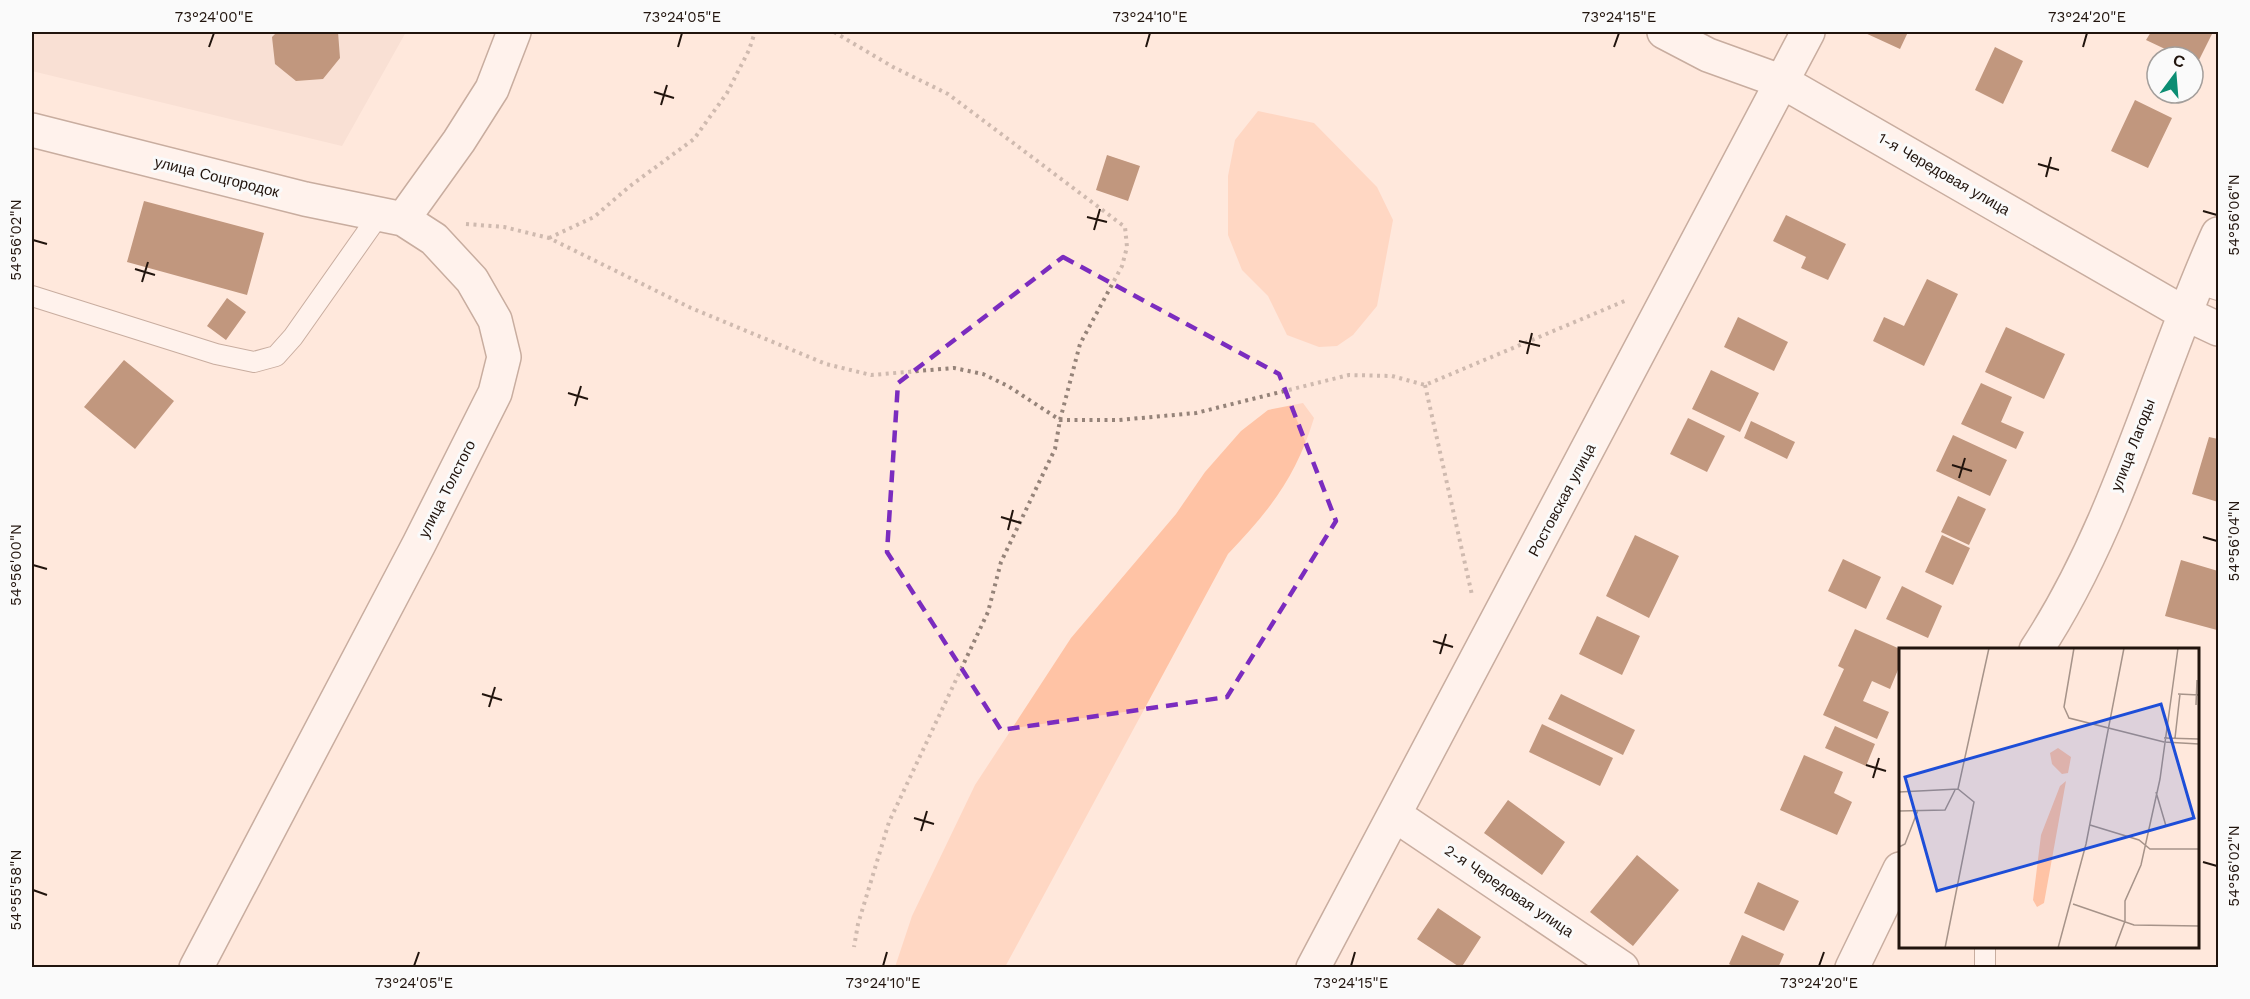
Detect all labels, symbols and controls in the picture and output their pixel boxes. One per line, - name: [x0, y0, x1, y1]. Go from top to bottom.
- text: 73°24'00"E: [175, 8, 253, 26]
- text: 73°24'05"E: [643, 8, 721, 26]
- text: 73°24'10"E: [1112, 8, 1188, 26]
- text: 73°24'15"E: [1582, 8, 1656, 26]
- text: 73°24'20"E: [2048, 8, 2126, 26]
- north arrow: [2145, 45, 2205, 105]
- text: С: [2171, 50, 2188, 72]
- street label: 1-я Чередовая улица: [1875, 129, 2014, 219]
- street label: улица Соцгородок: [153, 153, 282, 201]
- text: 54°56'06"N: [2225, 174, 2243, 256]
- text: 54°56'02"N: [7, 199, 25, 281]
- street label: улица Лагоды: [2107, 396, 2159, 494]
- street label: улица Толстого: [415, 437, 479, 541]
- street label: Ростовская улица: [1525, 440, 1600, 560]
- text: 54°56'04"N: [2225, 501, 2243, 581]
- text: 54°56'00"N: [7, 524, 25, 606]
- inset map: [1899, 648, 2199, 948]
- text: 54°56'02"N: [2225, 825, 2243, 907]
- street label: 2-я Чередовая улица: [1441, 841, 1577, 941]
- text: 54°55'58"N: [7, 850, 25, 930]
- text: 73°24'05"E: [375, 974, 453, 992]
- text: 73°24'10"E: [845, 974, 921, 992]
- text: 73°24'15"E: [1314, 974, 1388, 992]
- text: 73°24'20"E: [1780, 974, 1858, 992]

